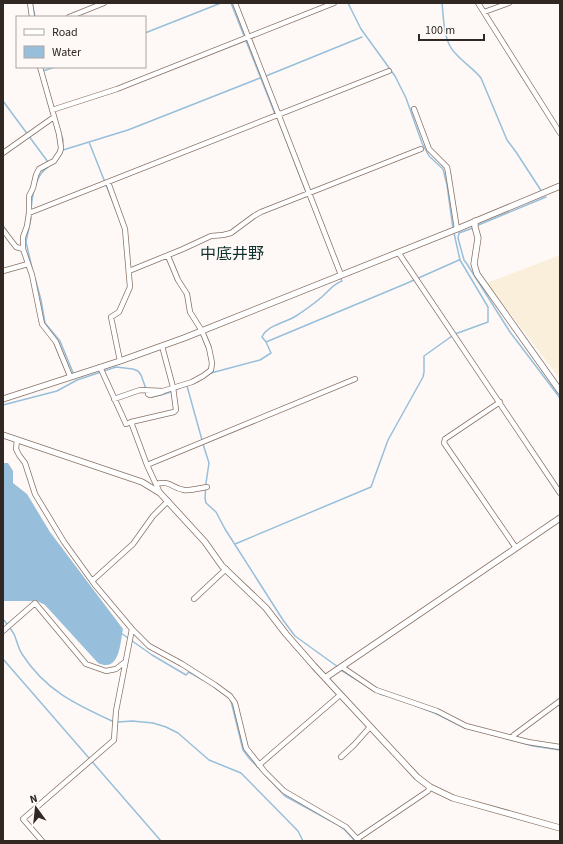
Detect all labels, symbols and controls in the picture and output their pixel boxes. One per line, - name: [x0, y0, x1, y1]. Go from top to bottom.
- legend: [16, 16, 146, 68]
- scale bar: [419, 16, 484, 42]
- text: 100 m: [425, 22, 455, 39]
- text: Road: [52, 24, 78, 41]
- text: Water: [52, 44, 82, 61]
- district label: 中底井野: [200, 243, 264, 265]
- north arrow: [16, 788, 56, 828]
- text: N: [28, 791, 39, 807]

